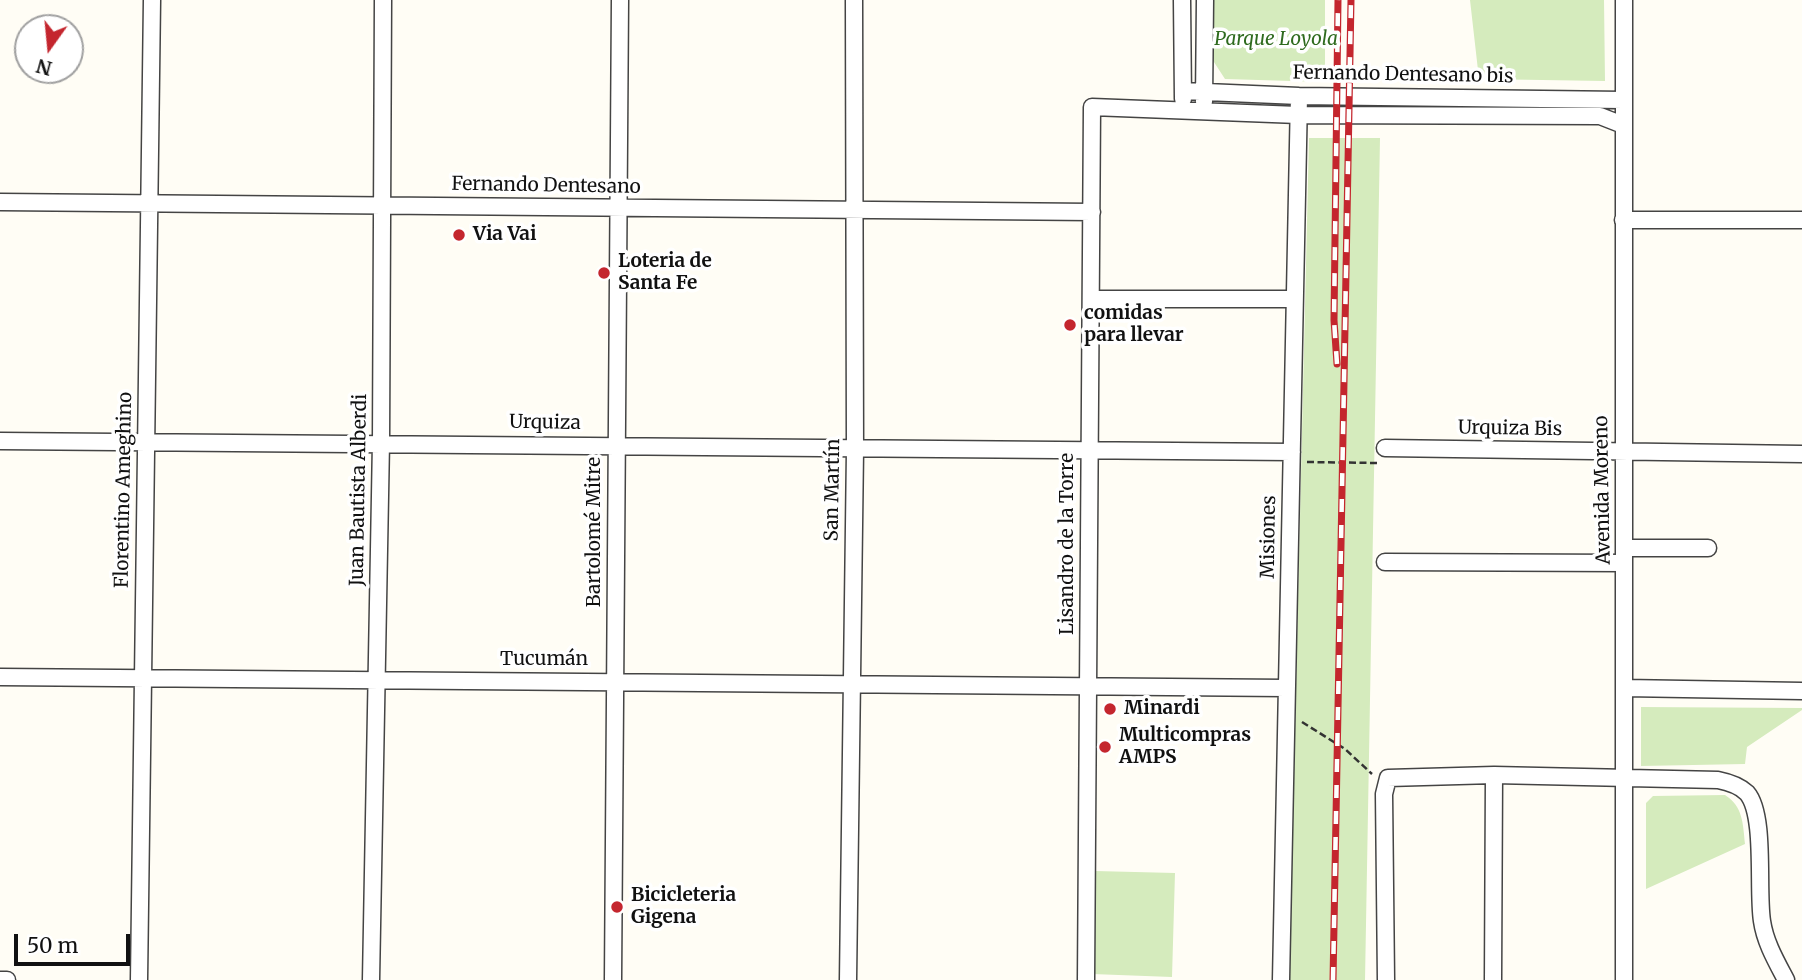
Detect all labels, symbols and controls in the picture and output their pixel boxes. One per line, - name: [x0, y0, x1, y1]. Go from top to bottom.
- north arrow: [14, 14, 84, 84]
- park label: Parque Loyola: [1214, 29, 1338, 51]
- text: N: [34, 54, 54, 81]
- street label: Fernando Dentesano bis: [1292, 62, 1514, 88]
- street label: Fernando Dentesano: [451, 173, 641, 199]
- place label: Via Vai: [473, 224, 536, 246]
- marker: Via Vai: [451, 227, 467, 243]
- place label: Loteria de Santa Fe: [618, 251, 712, 295]
- marker: Loteria de Santa Fe: [596, 265, 612, 281]
- place label: comidas para llevar: [1084, 303, 1184, 347]
- marker: comidas para llevar: [1062, 317, 1078, 333]
- street label: Florentino Ameghino: [111, 392, 137, 588]
- street label: Juan Bautista Alberdi: [346, 394, 372, 586]
- street label: Urquiza: [509, 411, 581, 435]
- street label: Avenida Moreno: [1590, 415, 1616, 565]
- street label: Urquiza Bis: [1458, 417, 1562, 441]
- street label: San Martín: [821, 438, 845, 542]
- street label: Lisandro de la Torre: [1057, 453, 1079, 635]
- street label: Bartolomé Mitre: [584, 457, 606, 607]
- street label: Misiones: [1257, 495, 1281, 579]
- street label: Tucumán: [500, 649, 588, 671]
- place label: Minardi: [1124, 698, 1200, 720]
- marker: Minardi: [1102, 701, 1118, 717]
- place label: Multicompras AMPS: [1119, 725, 1251, 769]
- marker: Multicompras AMPS: [1097, 739, 1113, 755]
- place label: Bicicleteria Gigena: [631, 885, 736, 929]
- marker: Bicicleteria Gigena: [609, 899, 625, 915]
- scale bar: [18, 920, 133, 964]
- text: 50 m: [27, 932, 78, 959]

